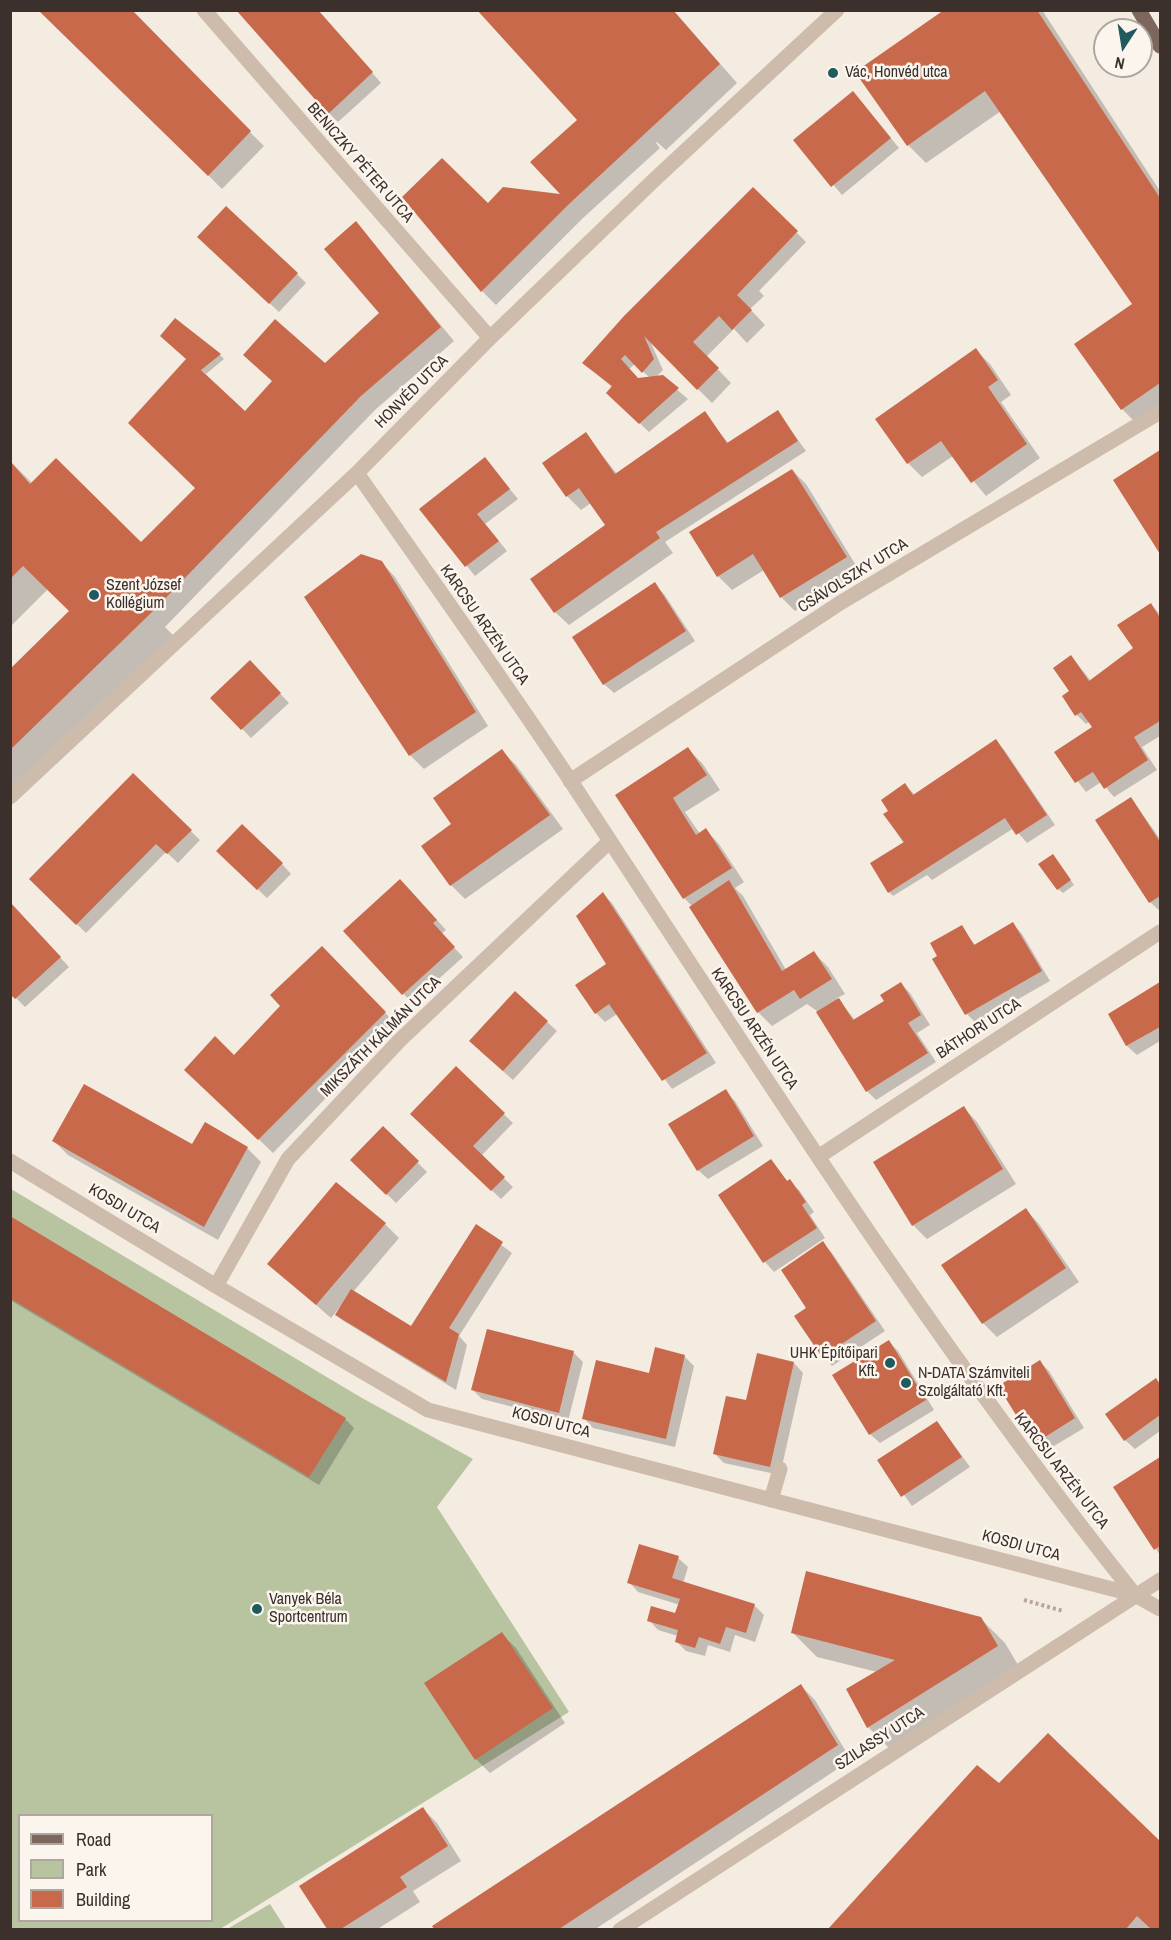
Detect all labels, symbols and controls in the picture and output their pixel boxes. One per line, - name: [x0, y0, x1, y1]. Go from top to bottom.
- north arrow: [1093, 18, 1153, 78]
- text: N: [1113, 52, 1127, 75]
- place label: Vác, Honvéd utca: [845, 63, 948, 83]
- marker: Vác, Honvéd utca: [826, 66, 840, 80]
- street label: BENICZKY PÉTER UTCA: [303, 99, 417, 227]
- street label: HONVÉD UTCA: [371, 351, 453, 433]
- street label: CSÁVOLSZKY UTCA: [795, 534, 911, 618]
- street label: KARCSU ARZÉN UTCA: [435, 561, 533, 689]
- place label: Szent József Kollégium: [106, 576, 181, 614]
- marker: Szent József Kollégium: [87, 588, 101, 602]
- street label: KARCSU ARZÉN UTCA: [706, 965, 802, 1093]
- street label: MIKSZÁTH KÁLMÁN UTCA: [317, 973, 445, 1101]
- street label: BÁTHORI UTCA: [933, 995, 1025, 1063]
- street label: KOSDI UTCA: [85, 1180, 163, 1238]
- place label: UHK Építőipari Kft.: [790, 1344, 878, 1382]
- marker: UHK Építőipari Kft.: [883, 1356, 897, 1370]
- place label: N-DATA Számviteli Szolgáltató Kft.: [918, 1364, 1030, 1402]
- marker: N-DATA Számviteli Szolgáltató Kft.: [899, 1376, 913, 1390]
- street label: KOSDI UTCA: [510, 1403, 592, 1443]
- street label: KARCSU ARZÉN UTCA: [1010, 1409, 1112, 1533]
- street label: KOSDI UTCA: [980, 1526, 1062, 1566]
- place label: Vanyek Béla Sportcentrum: [269, 1590, 348, 1628]
- marker: Vanyek Béla Sportcentrum: [250, 1602, 264, 1616]
- street label: SZILASSY UTCA: [832, 1703, 928, 1775]
- legend: [18, 1814, 213, 1922]
- text: Road: [76, 1827, 111, 1852]
- text: Park: [76, 1857, 106, 1882]
- text: Building: [76, 1887, 130, 1912]

